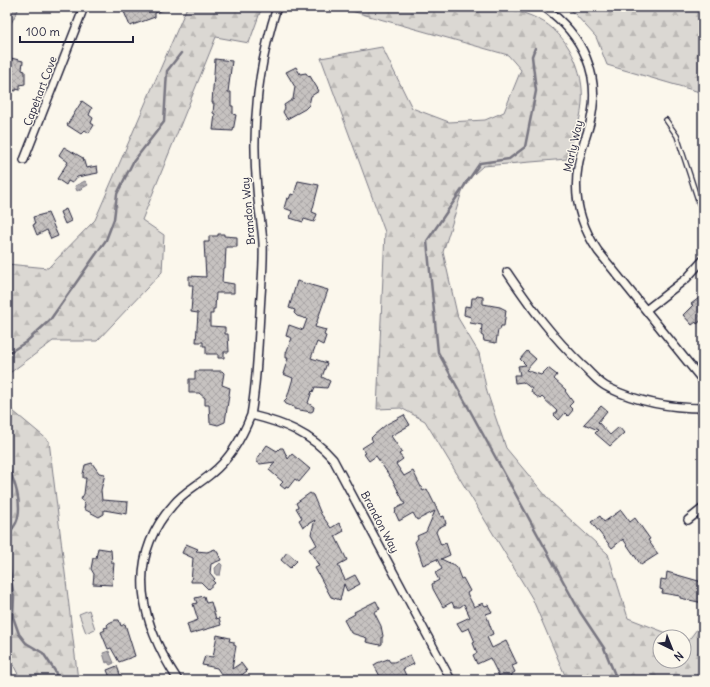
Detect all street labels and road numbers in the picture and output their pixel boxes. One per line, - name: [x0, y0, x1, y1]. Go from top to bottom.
- street label: Capehart Cove: [20, 54, 60, 128]
- street label: Marly Way: [560, 119, 586, 173]
- street label: Brandon Way: [238, 177, 258, 245]
- street label: Brandon Way: [358, 489, 402, 555]

